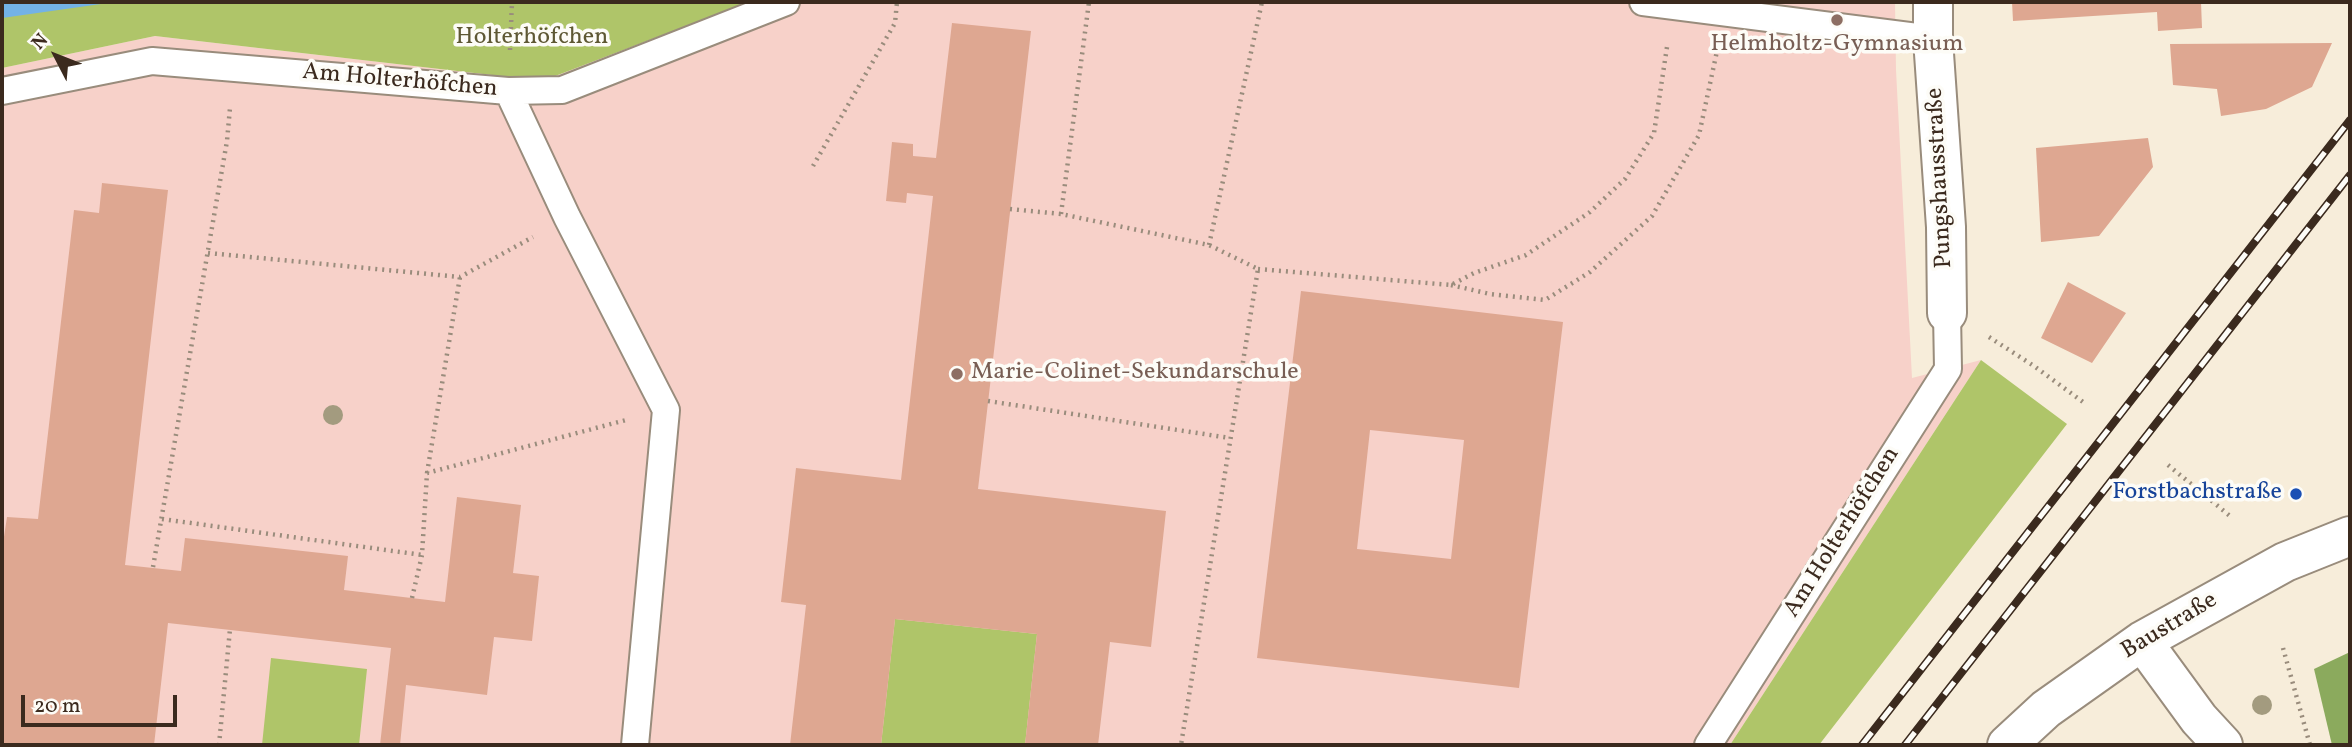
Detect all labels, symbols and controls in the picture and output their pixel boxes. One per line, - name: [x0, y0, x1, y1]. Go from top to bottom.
- marker: Helmholtz-Gymnasium: [1829, 12, 1845, 28]
- north arrow: [21, 21, 91, 91]
- park label: Holterhöfchen: [456, 25, 608, 53]
- text: N: [26, 28, 55, 56]
- place label: Helmholtz-Gymnasium: [1710, 32, 1964, 60]
- street label: Am Holterhöfchen: [301, 59, 499, 105]
- street label: Pungshausstraße: [1922, 87, 1960, 269]
- place label: Marie-Colinet-Sekundarschule: [971, 360, 1299, 388]
- marker: Marie-Colinet-Sekundarschule: [949, 366, 965, 382]
- street label: Am Holterhöfchen: [1779, 442, 1907, 624]
- place label: Forstbachstraße: [2112, 480, 2282, 508]
- marker: Forstbachstraße: [2288, 486, 2304, 502]
- street label: Baustraße: [2117, 587, 2223, 667]
- scale bar: [24, 680, 180, 724]
- text: 20 m: [34, 692, 80, 721]

